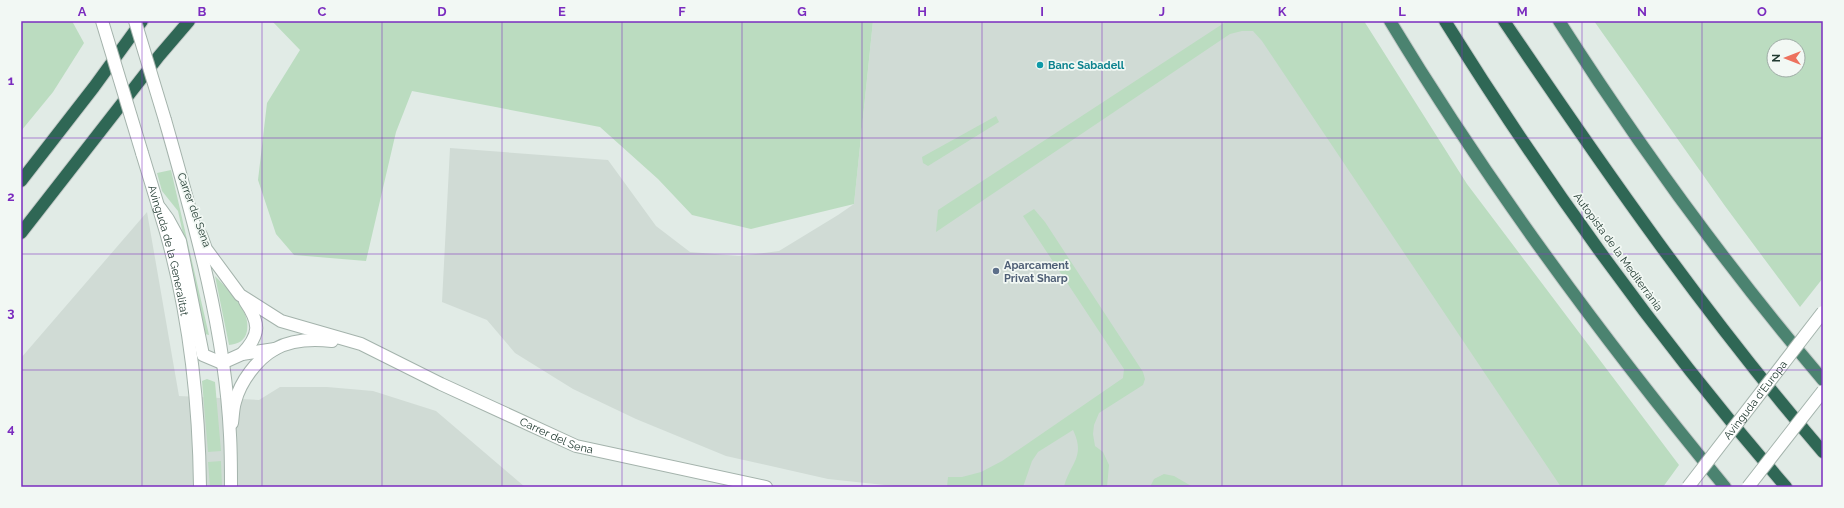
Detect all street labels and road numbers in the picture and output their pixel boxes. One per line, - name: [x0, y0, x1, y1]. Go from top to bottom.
- street label: Carrer del Sena: [175, 171, 213, 249]
- street label: Avinguda de la Generalitat: [145, 183, 191, 317]
- street label: Autopista de la Mediterrània: [1571, 190, 1665, 314]
- street label: Avinguda d'Europa: [1721, 358, 1790, 442]
- street label: Carrer del Sena: [518, 415, 594, 456]

